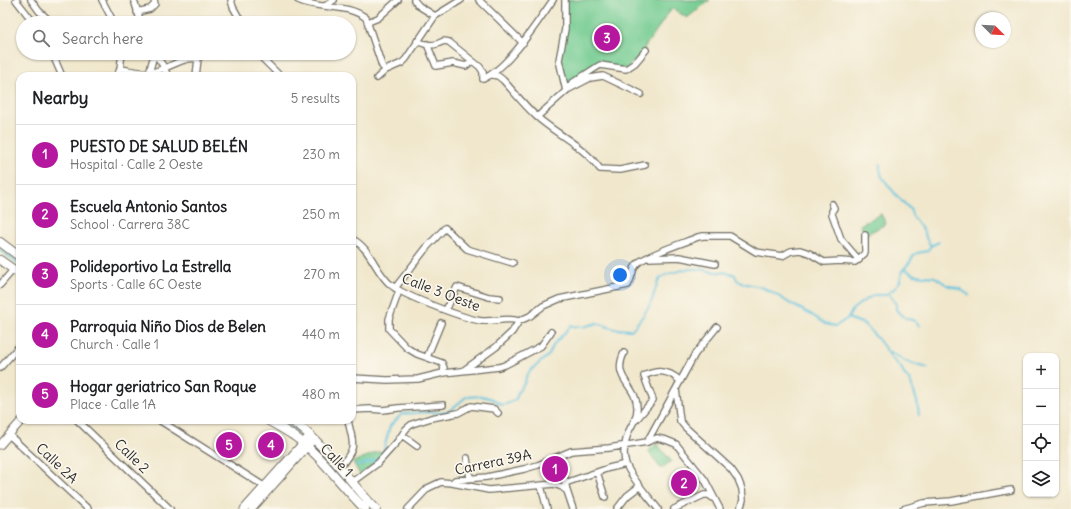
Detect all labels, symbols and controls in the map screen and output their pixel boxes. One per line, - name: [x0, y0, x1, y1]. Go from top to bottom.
- north arrow: [975, 12, 1011, 48]
- search box: [16, 16, 356, 60]
- pin: 3: [594, 23, 620, 53]
- icon: search: [30, 27, 52, 49]
- text: Search here: [62, 29, 143, 48]
- text: Nearby: [32, 87, 88, 109]
- text: 5 results: [291, 90, 340, 107]
- text: PUESTO DE SALUD BELÉN: [70, 137, 248, 156]
- text: 1: [42, 146, 48, 163]
- text: 230 m: [302, 146, 340, 163]
- text: Hospital · Calle 2 Oeste: [70, 156, 203, 173]
- text: Escuela Antonio Santos: [70, 197, 227, 216]
- text: 2: [41, 206, 49, 223]
- text: 250 m: [302, 206, 340, 223]
- text: School · Carrera 38C: [70, 216, 190, 233]
- text: Polideportivo La Estrella: [70, 257, 231, 276]
- your location: [610, 265, 630, 285]
- text: 3: [41, 266, 49, 283]
- text: 270 m: [303, 266, 340, 283]
- street label: Calle 3 Oeste: [399, 269, 483, 315]
- text: Sports · Calle 6C Oeste: [70, 276, 202, 293]
- text: Parroquia Niño Dios de Belen: [70, 317, 266, 336]
- text: 4: [41, 326, 49, 343]
- text: 440 m: [302, 326, 340, 343]
- text: Church · Calle 1: [70, 336, 159, 353]
- map controls: [1023, 353, 1059, 497]
- button: +: [1023, 353, 1059, 389]
- text: Hogar geriatrico San Roque: [70, 377, 256, 396]
- text: 5: [41, 386, 49, 403]
- text: 480 m: [302, 386, 340, 403]
- button: −: [1023, 389, 1059, 425]
- text: Place · Calle 1A: [70, 396, 156, 413]
- button: locate: [1023, 425, 1059, 461]
- pin: 5: [216, 430, 242, 460]
- pin: 4: [258, 430, 284, 460]
- street label: Calle 2: [111, 435, 154, 477]
- street label: Calle 2A: [32, 439, 82, 487]
- street label: Calle 1: [317, 439, 357, 481]
- street label: Carrera 39A: [453, 445, 533, 479]
- pin: 1: [542, 454, 568, 484]
- button: layers: [1023, 461, 1059, 497]
- pin: 2: [671, 468, 697, 498]

